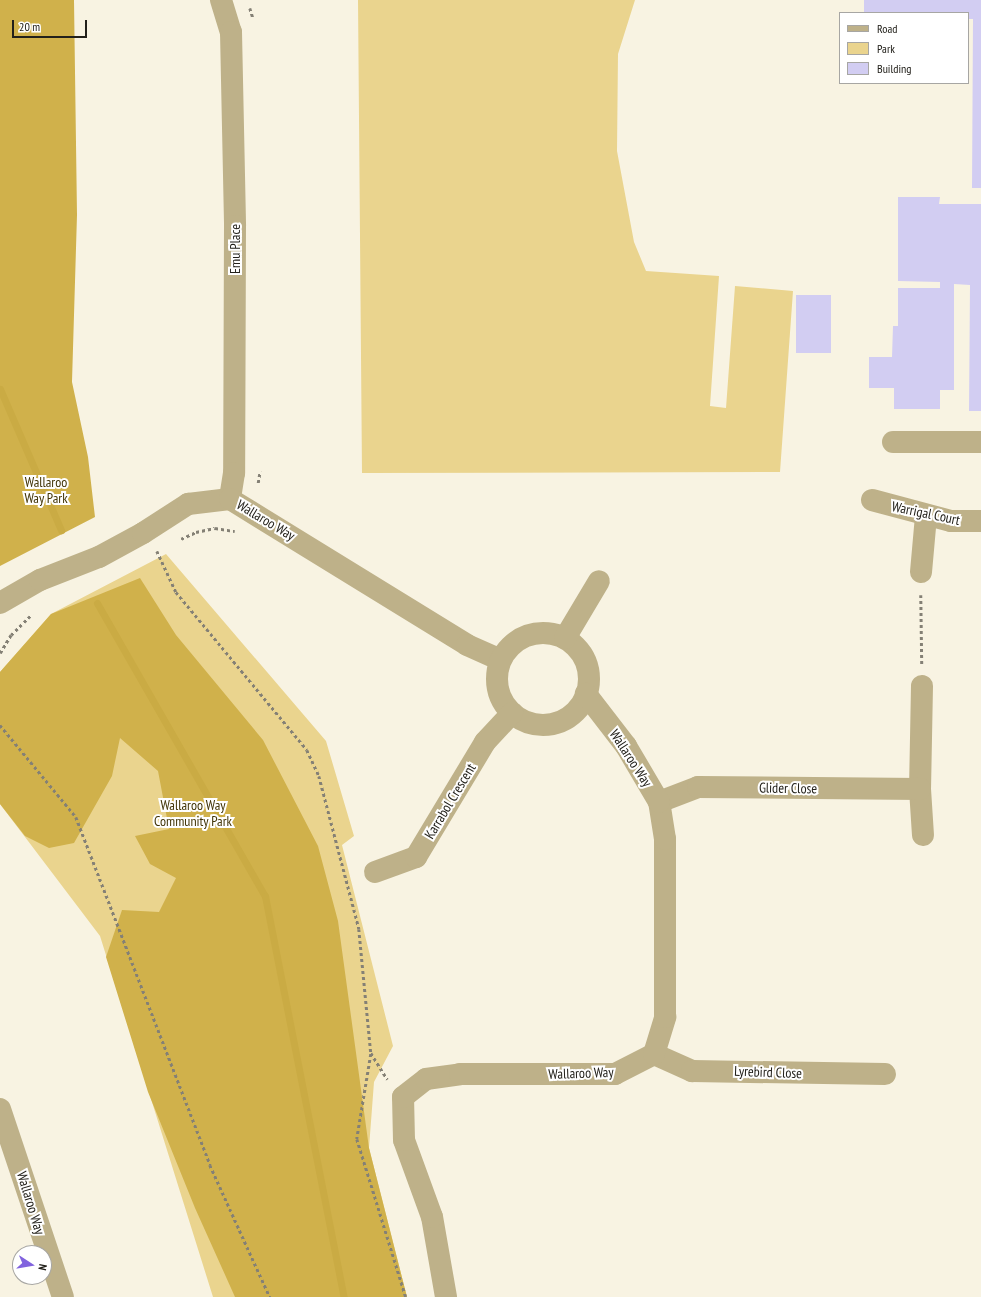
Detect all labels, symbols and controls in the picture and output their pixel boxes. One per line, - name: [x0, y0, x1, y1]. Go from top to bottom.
- scale bar: [14, 12, 89, 38]
- legend: [839, 12, 969, 84]
- text: 20 m: [19, 19, 40, 34]
- text: Road: [877, 21, 897, 36]
- text: Park: [877, 41, 895, 56]
- text: Building: [877, 61, 912, 76]
- street label: Emu Place: [227, 224, 243, 274]
- park label: Wallaroo Way Park: [24, 474, 68, 506]
- street label: Wallaroo Way: [234, 496, 298, 544]
- street label: Warrigal Court: [890, 498, 962, 528]
- street label: Wallaroo Way: [606, 726, 656, 790]
- street label: Karrabol Crescent: [421, 760, 479, 842]
- street label: Glider Close: [759, 779, 817, 797]
- park label: Wallaroo Way Community Park: [154, 797, 232, 830]
- street label: Lyrebird Close: [734, 1062, 802, 1082]
- street label: Wallaroo Way: [548, 1063, 614, 1083]
- street label: Wallaroo Way: [13, 1169, 49, 1237]
- north arrow: [12, 1245, 52, 1285]
- text: N: [35, 1263, 50, 1272]

